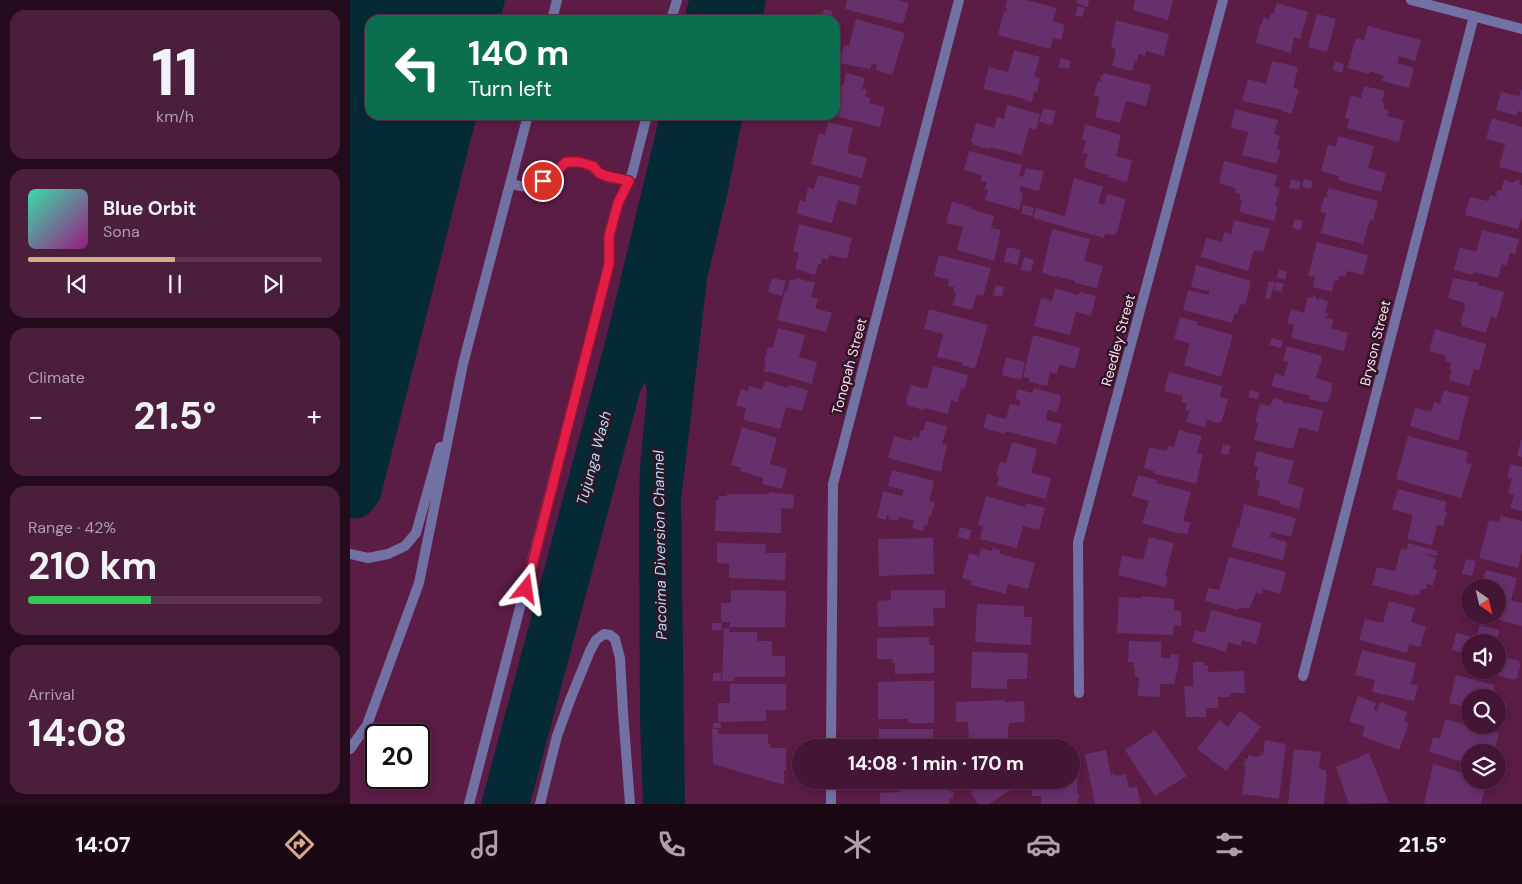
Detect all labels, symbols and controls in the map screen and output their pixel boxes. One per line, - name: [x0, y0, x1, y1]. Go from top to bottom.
- text: 140 m: [468, 30, 569, 76]
- text: 11: [151, 31, 199, 115]
- icon: left: [385, 35, 450, 100]
- text: Turn left: [468, 74, 552, 103]
- text: km/h: [156, 106, 194, 127]
- pin: [522, 160, 564, 202]
- icon: arrive: [529, 167, 557, 195]
- text: Blue Orbit: [103, 196, 196, 221]
- text: Sona: [103, 221, 140, 242]
- icon: previous: [63, 270, 91, 298]
- icon: pause: [161, 270, 189, 298]
- icon: next: [259, 270, 287, 298]
- street label: Reedley Street: [1097, 292, 1139, 388]
- street label: Bryson Street: [1356, 298, 1394, 388]
- street label: Tonopah Street: [827, 316, 871, 416]
- text: Climate: [28, 367, 85, 388]
- text: 21.5°: [134, 391, 216, 441]
- text: −: [28, 398, 43, 435]
- text: +: [307, 398, 322, 435]
- water label: Tujunga Wash: [572, 408, 616, 507]
- water label: Pacoima Diversion Channel: [648, 449, 672, 640]
- text: Range · 42%: [28, 517, 116, 538]
- text: 210 km: [28, 541, 157, 591]
- position arrow: [499, 562, 551, 614]
- north arrow: [1461, 579, 1506, 624]
- map controls: [1461, 579, 1506, 789]
- button: sound: [1461, 634, 1506, 679]
- text: Arrival: [28, 684, 75, 705]
- button: search: [1461, 689, 1506, 734]
- text: 14:08: [28, 708, 127, 758]
- speed limit sign: 20: [365, 724, 430, 789]
- button: layers: [1461, 744, 1506, 789]
- text: 14:08 · 1 min · 170 m: [848, 751, 1024, 776]
- icon: directions: [282, 827, 317, 862]
- icon: music: [468, 827, 503, 862]
- icon: phone: [654, 827, 689, 862]
- icon: climate: [840, 827, 875, 862]
- icon: car: [1026, 827, 1061, 862]
- icon: filters: [1212, 827, 1247, 862]
- text: 14:07: [76, 830, 131, 859]
- text: 21.5°: [1399, 830, 1446, 859]

